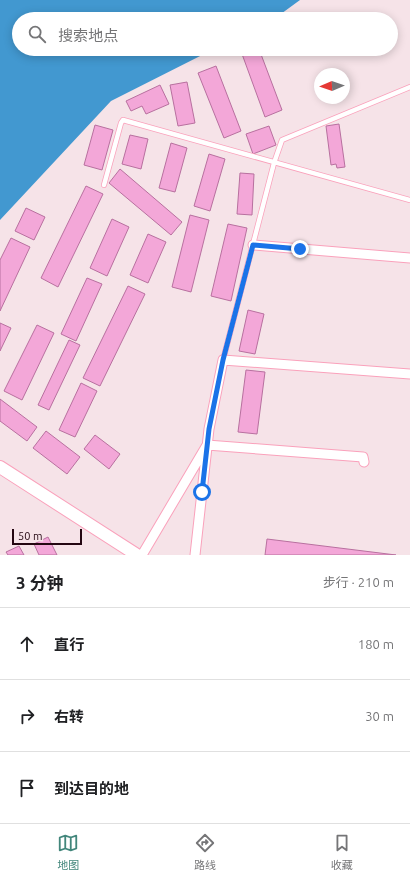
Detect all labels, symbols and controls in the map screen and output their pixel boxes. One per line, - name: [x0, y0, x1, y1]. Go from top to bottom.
- search box: [12, 12, 398, 56]
- icon: search: [26, 23, 48, 45]
- text: 搜索地点: [58, 27, 118, 44]
- north arrow: [314, 68, 350, 104]
- route end: [291, 240, 309, 258]
- route start: [193, 483, 211, 501]
- scale bar: [12, 527, 82, 546]
- text: 50 m: [18, 530, 42, 542]
- text: 3 分钟: [16, 573, 64, 592]
- text: 步行 · 210 m: [323, 575, 394, 589]
- icon: ahead: [16, 633, 38, 655]
- text: 直行: [54, 636, 84, 653]
- text: 180 m: [358, 637, 394, 651]
- icon: right: [16, 705, 38, 727]
- text: 右转: [54, 708, 84, 725]
- text: 30 m: [365, 709, 394, 723]
- icon: arrive: [16, 777, 38, 799]
- text: 到达目的地: [54, 780, 129, 797]
- tab: 地图: [57, 832, 79, 872]
- tab: 路线: [194, 832, 216, 872]
- tab: 收藏: [331, 832, 353, 872]

